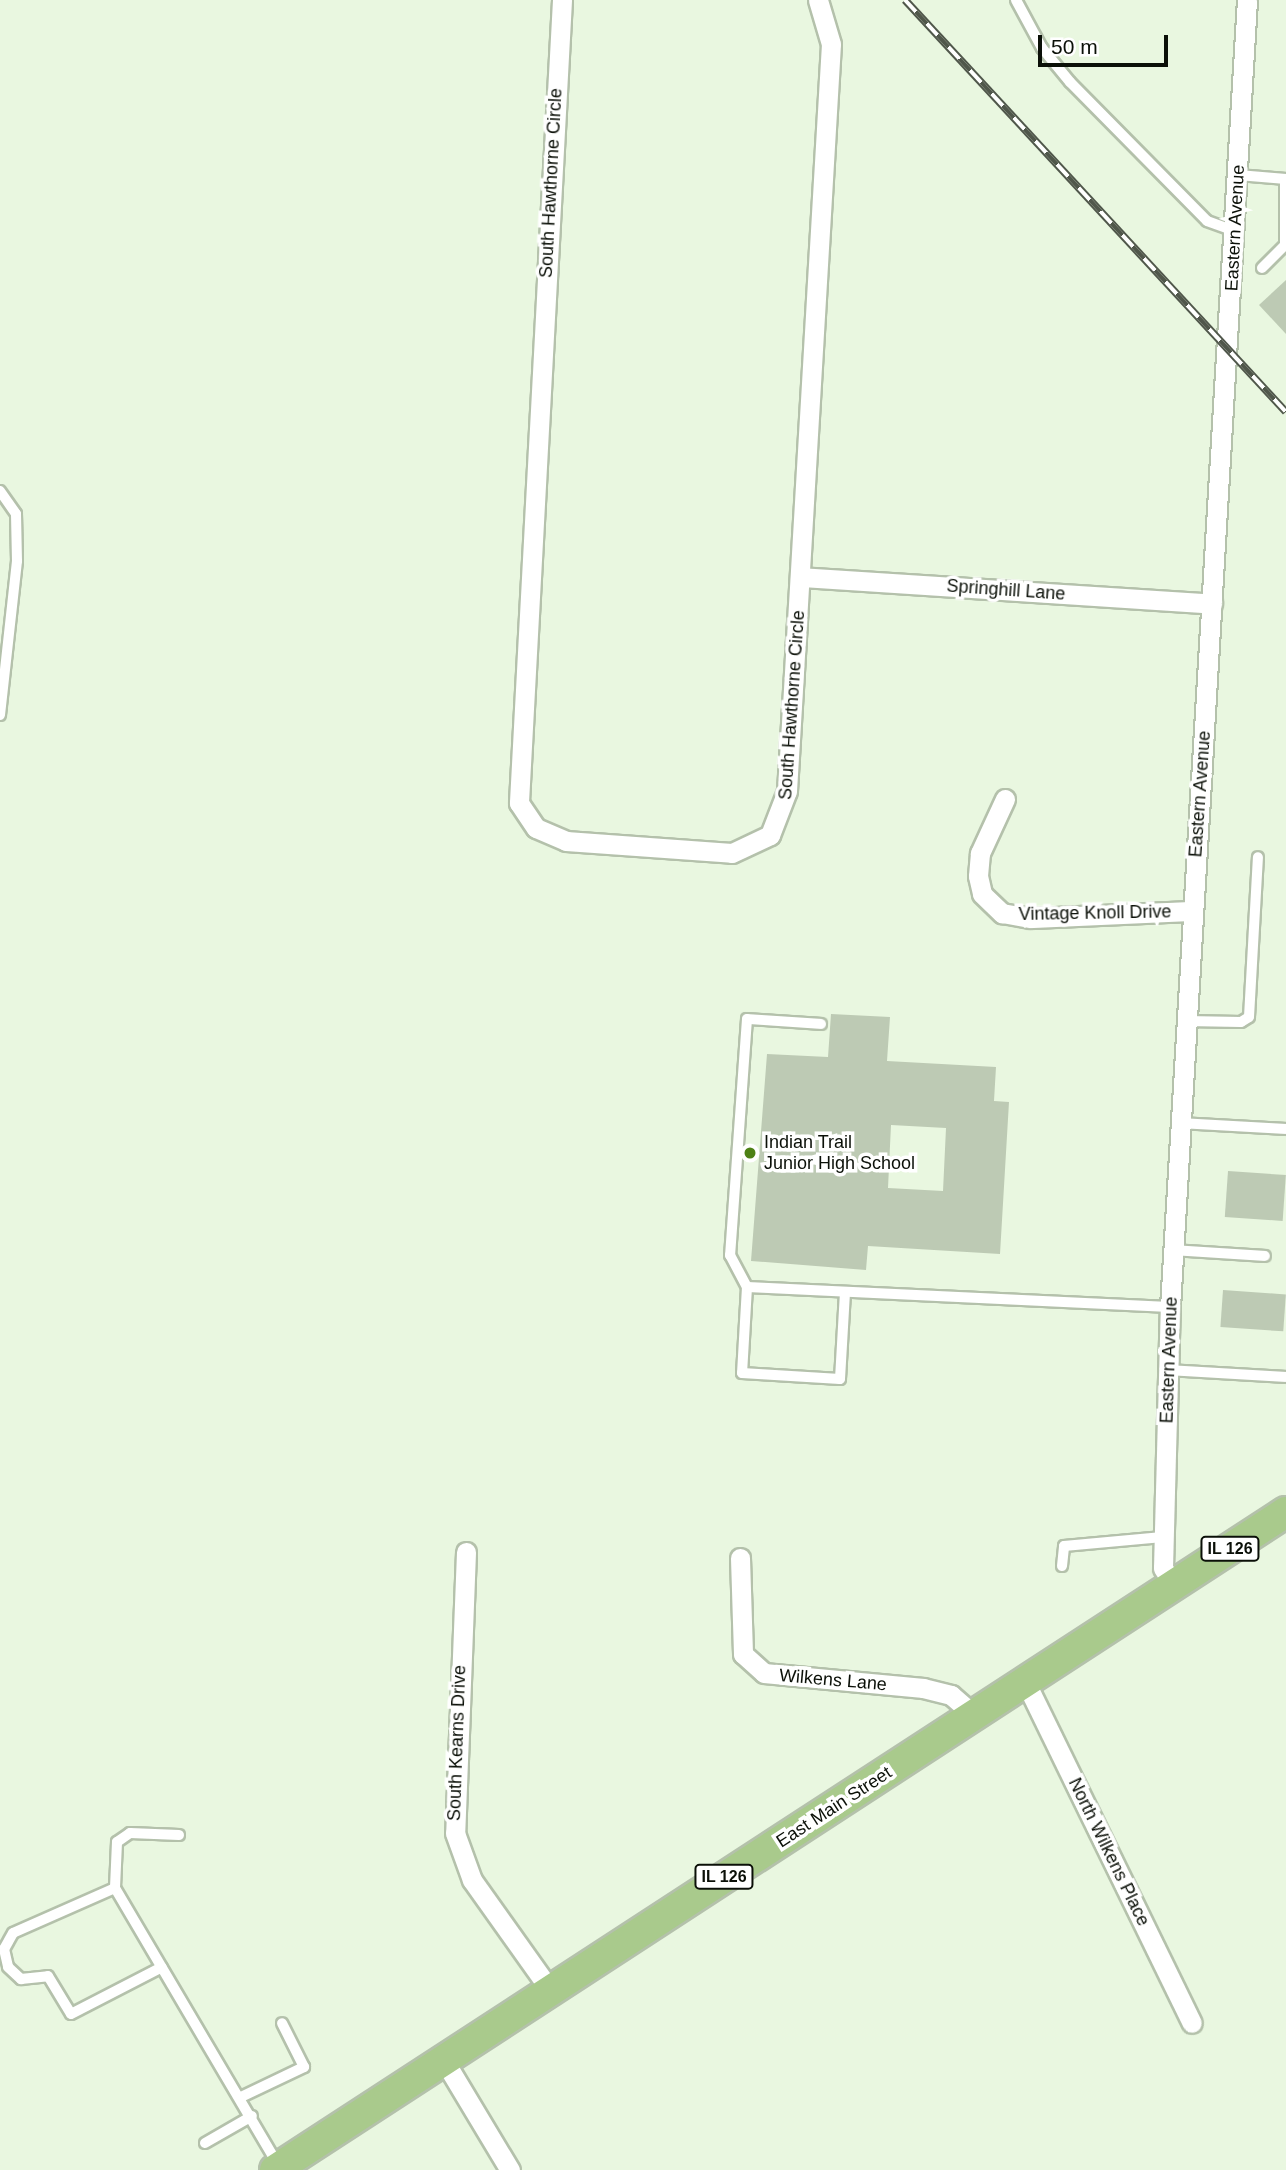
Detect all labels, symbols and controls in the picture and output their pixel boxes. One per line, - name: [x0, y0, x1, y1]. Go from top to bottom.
- scale bar: [1041, 21, 1170, 65]
- text: 50 m: [1051, 35, 1098, 58]
- street label: South Hawthorne Circle: [535, 88, 567, 278]
- street label: Eastern Avenue: [1221, 164, 1249, 292]
- street label: Springhill Lane: [946, 575, 1066, 605]
- street label: South Hawthorne Circle: [775, 609, 809, 801]
- street label: Eastern Avenue: [1185, 730, 1215, 858]
- street label: Vintage Knoll Drive: [1018, 901, 1172, 925]
- place label: Indian Trail Junior High School: [764, 1132, 915, 1174]
- marker: Indian Trail Junior High School: [742, 1145, 758, 1161]
- street label: Eastern Avenue: [1156, 1296, 1182, 1424]
- road number: IL 126: [1200, 1536, 1260, 1562]
- street label: South Kearns Drive: [443, 1665, 471, 1821]
- street label: Wilkens Lane: [778, 1665, 888, 1695]
- street label: East Main Street: [772, 1762, 896, 1852]
- street label: North Wilkens Place: [1064, 1774, 1154, 1930]
- road number: IL 126: [694, 1865, 754, 1890]

